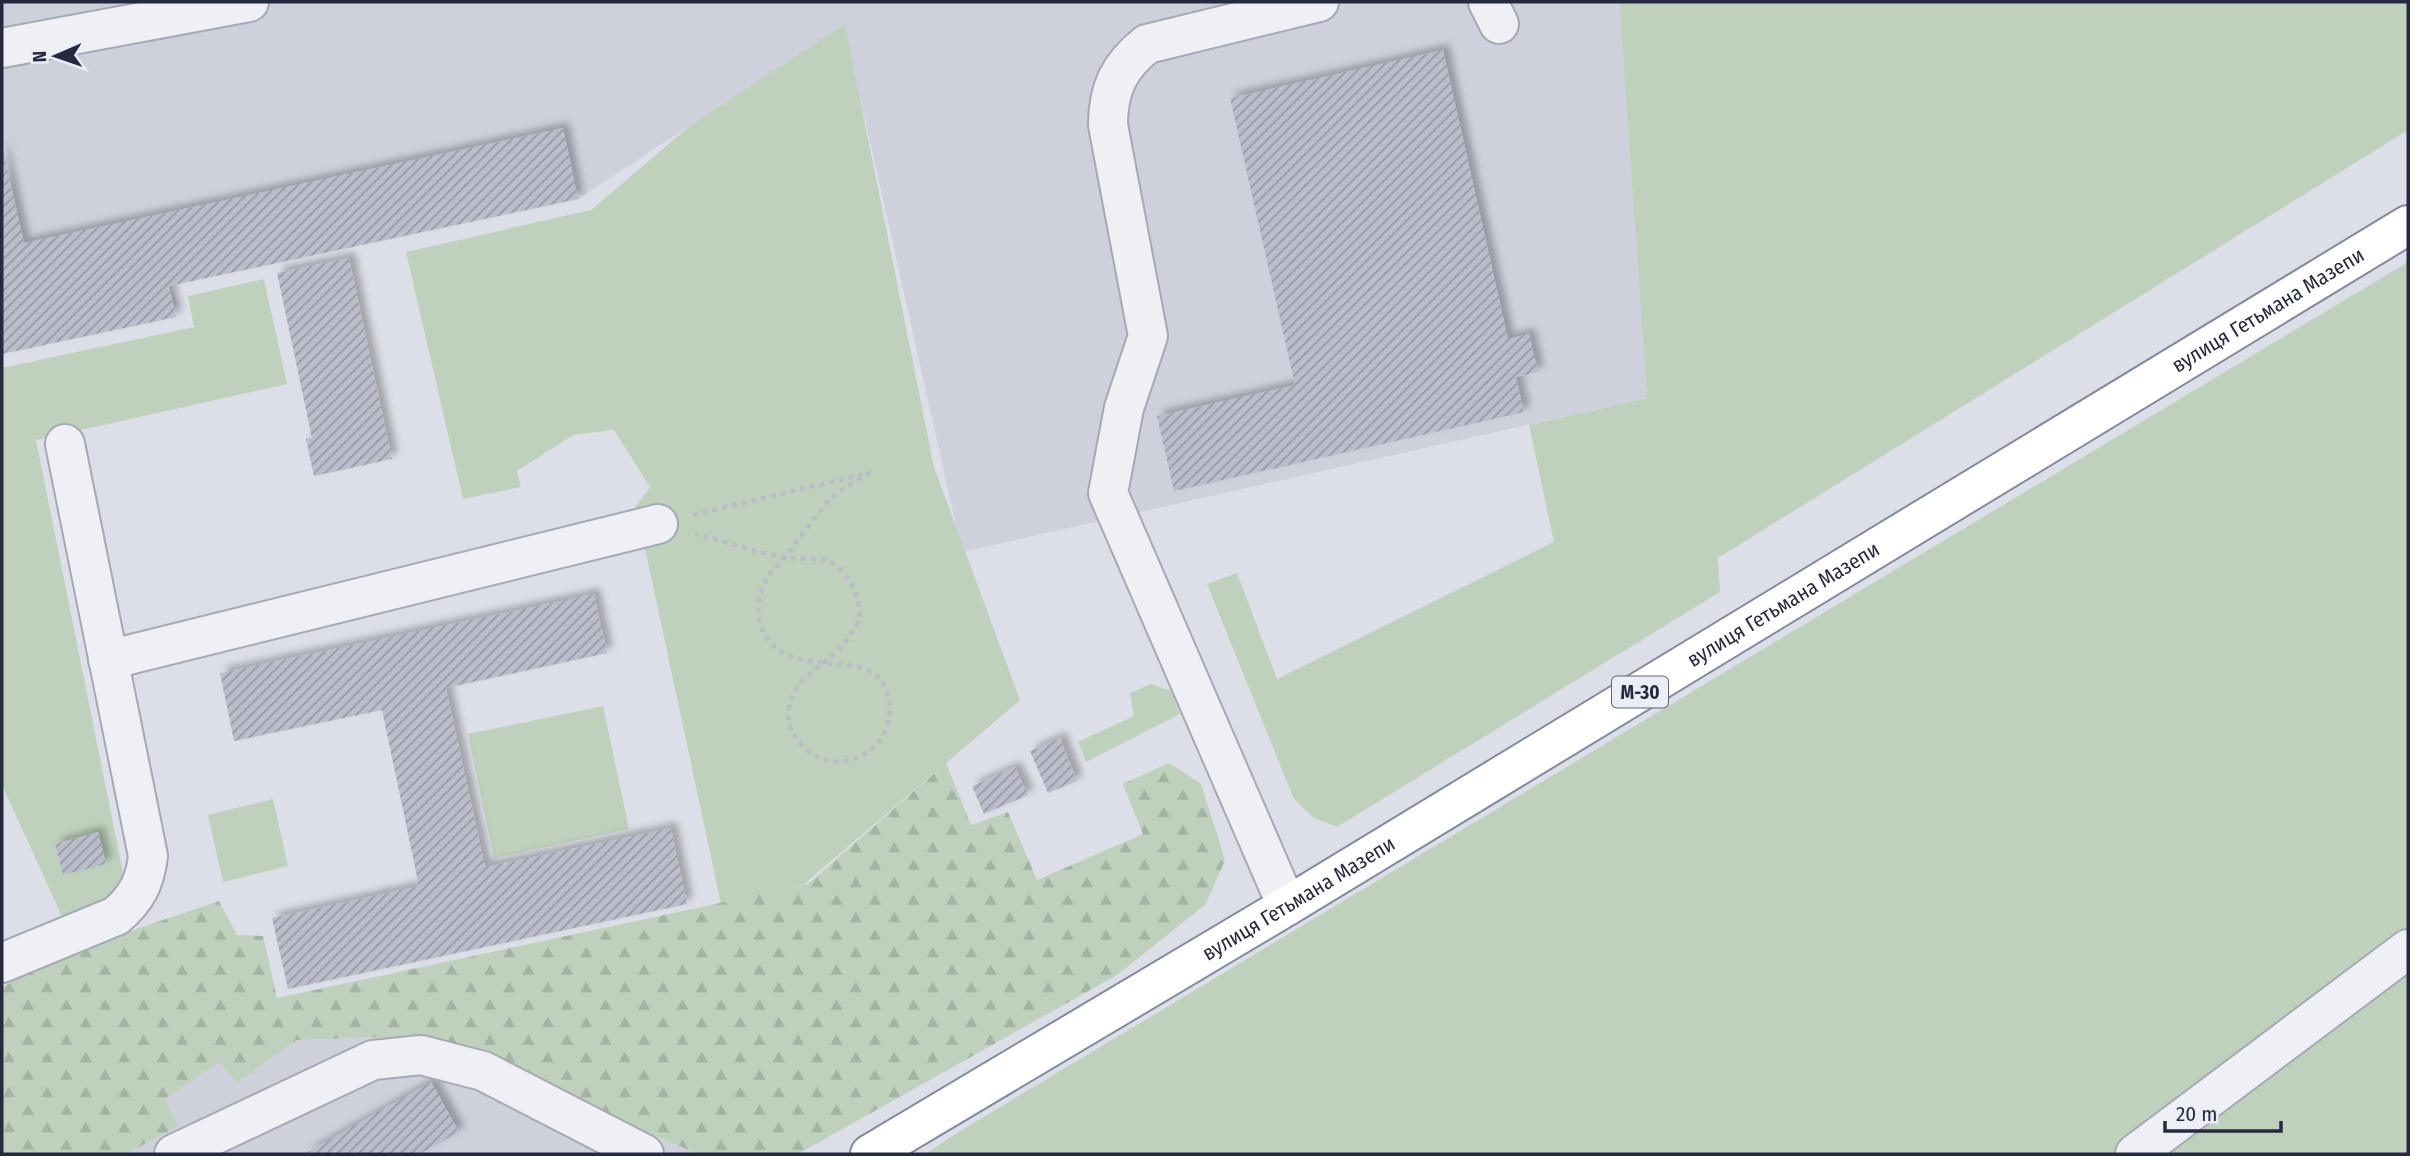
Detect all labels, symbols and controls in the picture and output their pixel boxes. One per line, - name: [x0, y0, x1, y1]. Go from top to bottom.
- north arrow: [21, 21, 91, 91]
- text: N: [28, 50, 51, 63]
- street label: вулиця Гетьмана Мазепи: [2167, 242, 2369, 378]
- street label: вулиця Гетьмана Мазепи: [1682, 536, 1884, 673]
- road number: М-30: [1612, 677, 1668, 708]
- street label: вулиця Гетьмана Мазепи: [1197, 830, 1400, 966]
- scale bar: [2165, 1090, 2280, 1134]
- text: 20 m: [2176, 1101, 2217, 1127]

